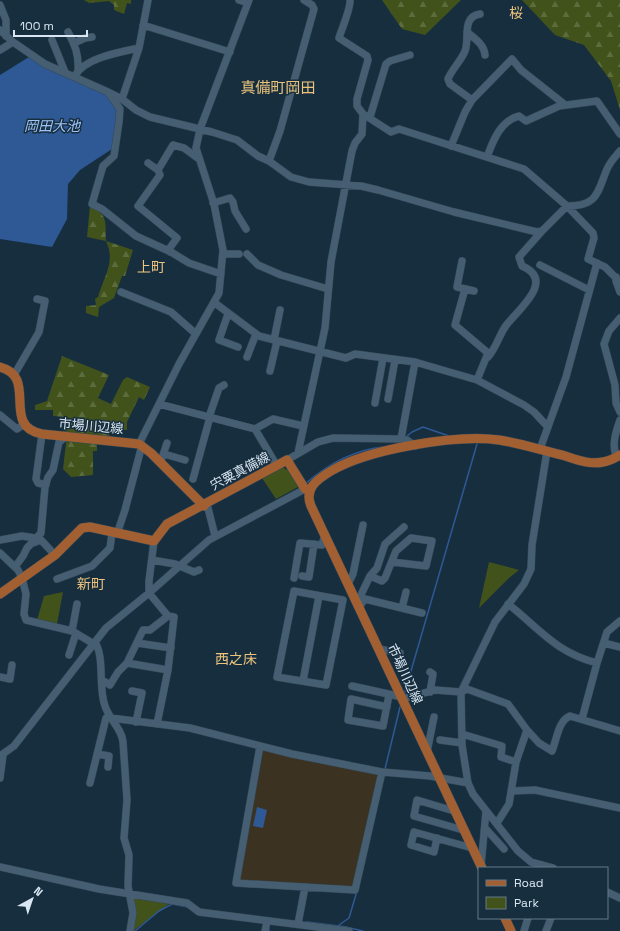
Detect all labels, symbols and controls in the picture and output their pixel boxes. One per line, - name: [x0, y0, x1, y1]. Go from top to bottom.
- district label: 桜: [509, 4, 523, 22]
- scale bar: [14, 12, 87, 38]
- text: 100 m: [20, 18, 54, 34]
- district label: 真備町岡田: [240, 78, 316, 97]
- water label: 岡田大池: [24, 117, 82, 135]
- district label: 上町: [137, 258, 165, 276]
- street label: 市場川辺線: [58, 415, 124, 437]
- street label: 宍粟真備線: [207, 448, 273, 494]
- district label: 新町: [77, 575, 105, 593]
- street label: 市場川辺線: [384, 641, 426, 707]
- district label: 西之床: [215, 650, 257, 668]
- legend: [478, 867, 608, 919]
- text: Road: [514, 875, 543, 891]
- north arrow: [12, 879, 52, 919]
- text: N: [31, 884, 46, 899]
- text: Park: [514, 895, 539, 911]

